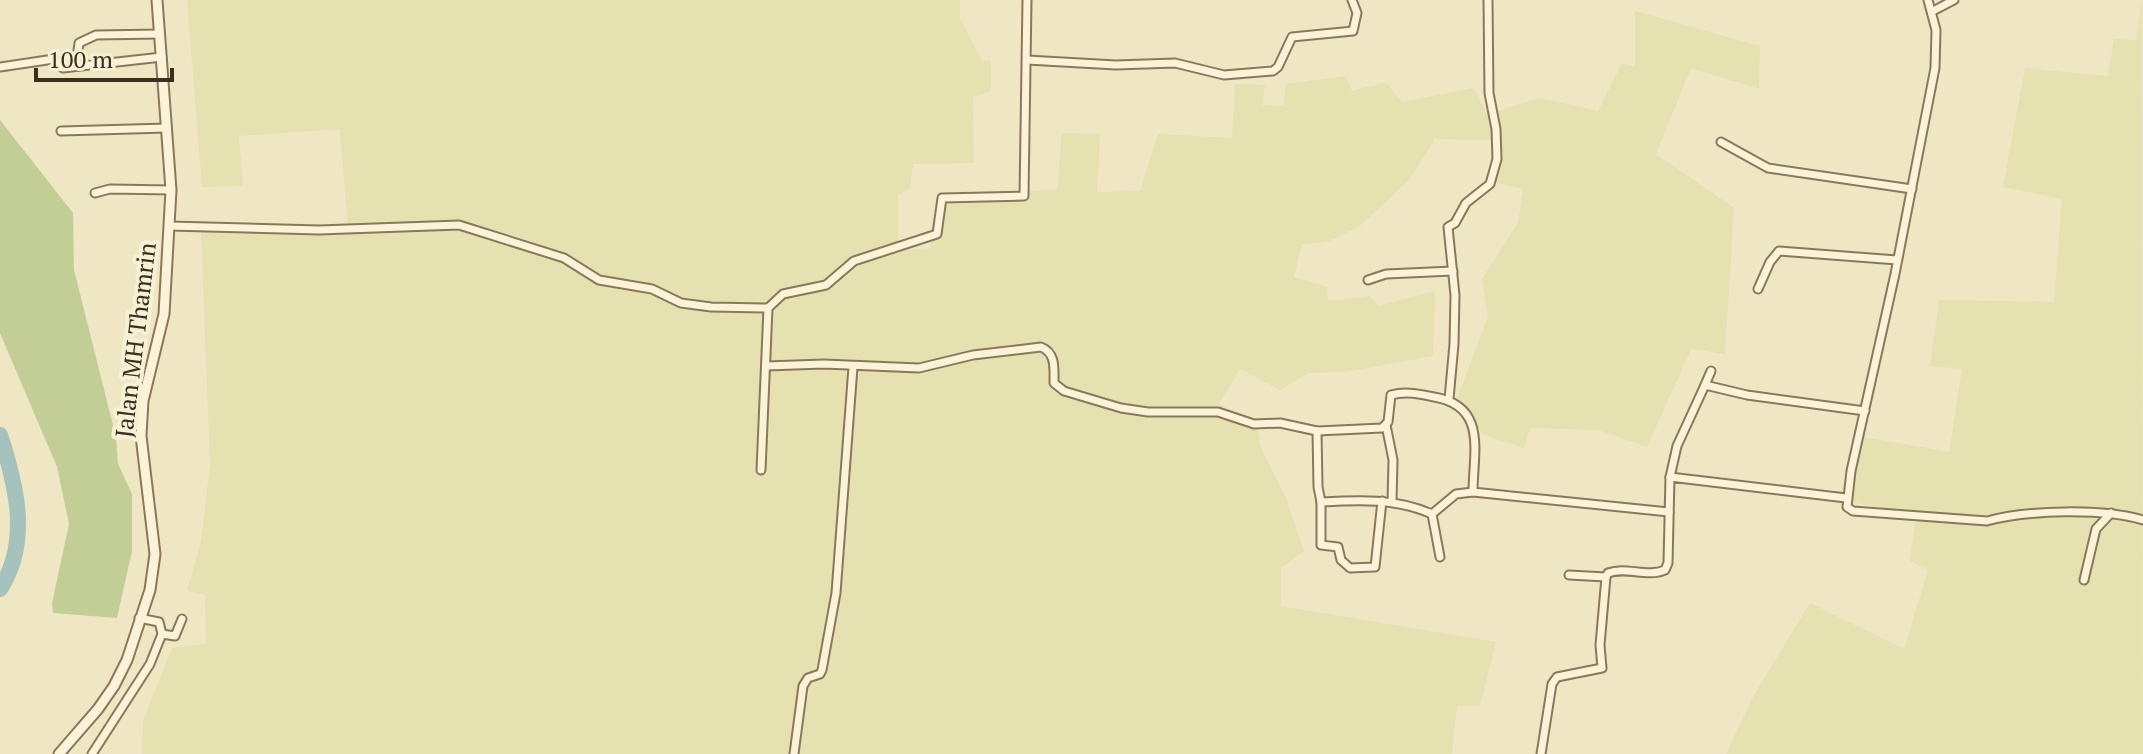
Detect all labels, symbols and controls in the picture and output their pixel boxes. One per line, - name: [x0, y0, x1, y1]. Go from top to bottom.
- scale bar: [36, 32, 172, 82]
- text: 100 m: [48, 43, 113, 75]
- street label: Jalan MH Thamrin: [107, 241, 163, 439]

